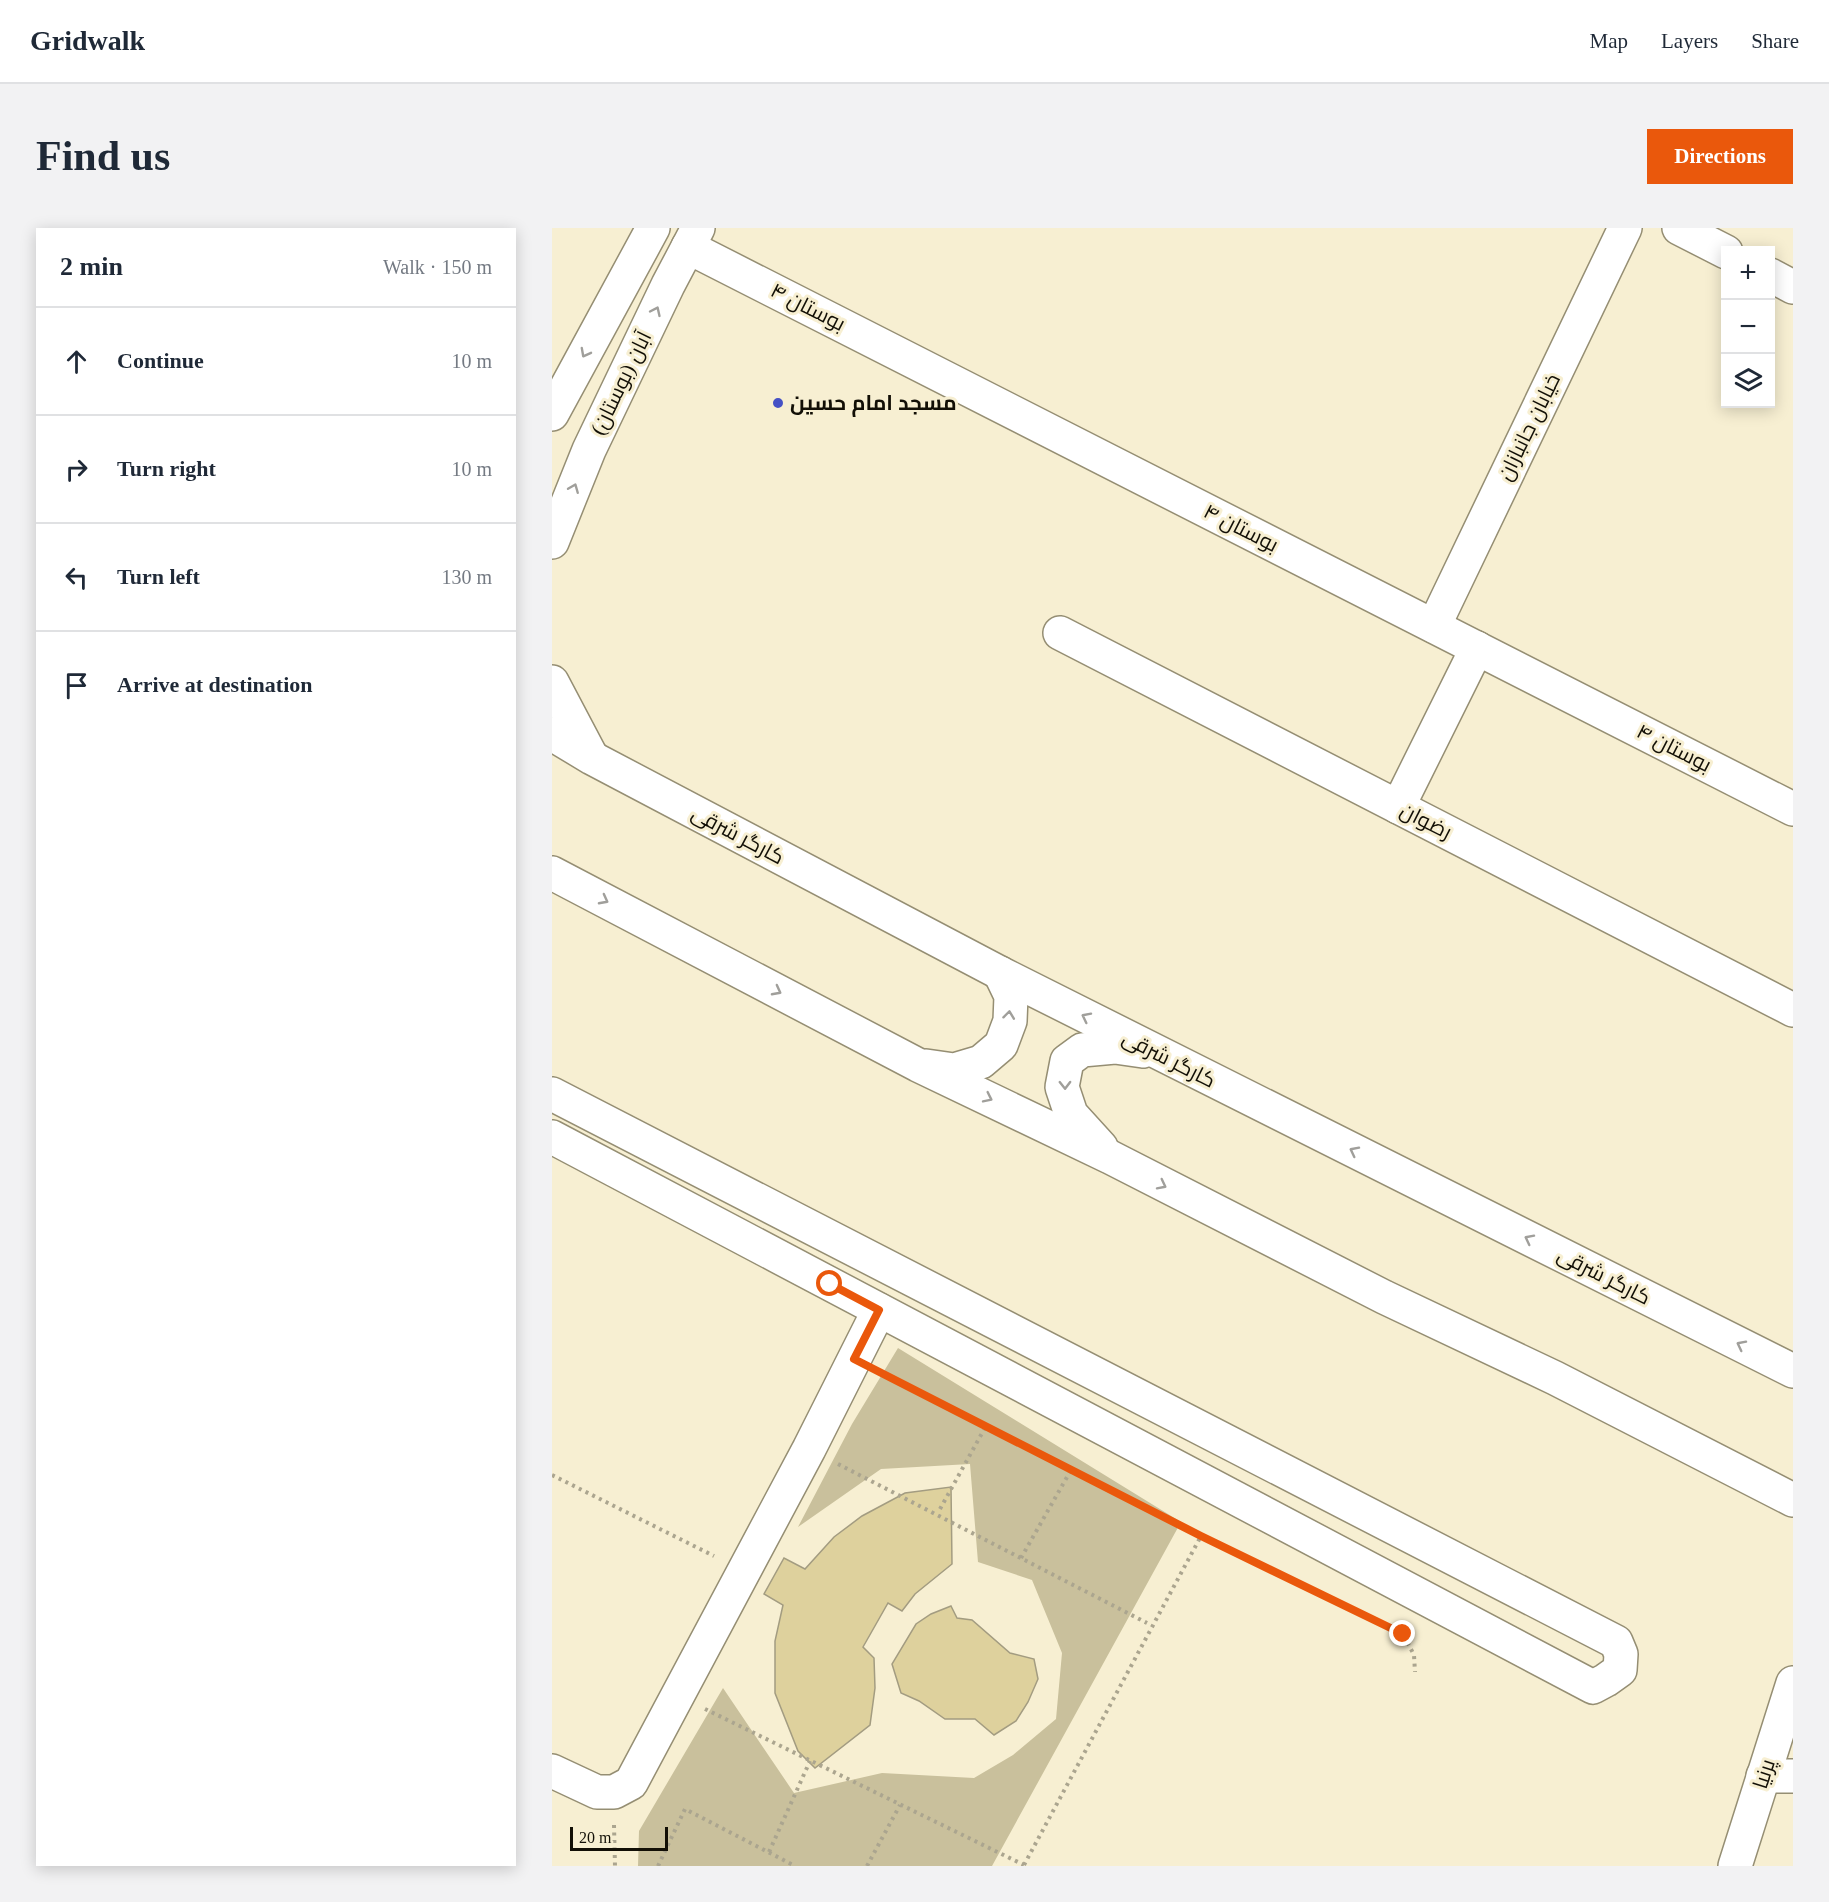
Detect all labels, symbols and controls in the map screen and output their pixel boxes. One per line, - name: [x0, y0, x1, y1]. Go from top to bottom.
- text: Gridwalk: [30, 25, 145, 56]
- text: Map: [1590, 29, 1628, 53]
- text: Layers: [1661, 29, 1718, 53]
- text: Share: [1751, 29, 1799, 53]
- button: Directions: [1647, 129, 1793, 184]
- text: Find us: [36, 133, 170, 179]
- map controls: [1721, 246, 1775, 408]
- button: +: [1721, 246, 1775, 300]
- text: 2 min: [60, 252, 123, 281]
- text: Walk · 150 m: [383, 256, 492, 278]
- street label: بوستان ۴: [766, 278, 849, 337]
- button: −: [1721, 300, 1775, 354]
- one-way arrow: [649, 307, 661, 318]
- street label: آبان (بوستان): [586, 327, 657, 439]
- icon: ahead: [60, 345, 93, 378]
- one-way arrow: [580, 347, 592, 358]
- text: Continue: [117, 348, 204, 373]
- text: 10 m: [451, 350, 492, 372]
- button: layers: [1721, 354, 1775, 408]
- street label: خیابان جانبازان: [1493, 370, 1566, 485]
- place label: مسجد امام حسین: [790, 391, 957, 417]
- marker: مسجد امام حسین: [771, 396, 785, 410]
- icon: right: [60, 453, 93, 486]
- text: Turn right: [117, 456, 216, 481]
- text: 10 m: [451, 458, 492, 480]
- one-way arrow: [567, 483, 579, 494]
- street label: بوستان ۴: [1199, 499, 1282, 558]
- icon: left: [60, 561, 93, 594]
- text: Turn left: [117, 564, 200, 589]
- text: 130 m: [441, 566, 492, 588]
- icon: arrive: [60, 669, 93, 702]
- text: Arrive at destination: [117, 672, 313, 697]
- street label: بوستان ۴: [1632, 719, 1715, 778]
- street label: رضوان: [1396, 798, 1456, 845]
- street label: کارگر شرقی: [687, 801, 788, 870]
- one-way arrow: [598, 893, 608, 904]
- one-way arrow: [770, 983, 781, 995]
- one-way arrow: [1002, 1011, 1015, 1020]
- one-way arrow: [1082, 1013, 1093, 1024]
- street label: کارگر شرقی: [1118, 1025, 1219, 1094]
- one-way arrow: [1059, 1081, 1071, 1090]
- one-way arrow: [981, 1091, 992, 1103]
- one-way arrow: [1350, 1147, 1361, 1159]
- one-way arrow: [1156, 1178, 1166, 1189]
- one-way arrow: [1524, 1234, 1535, 1246]
- street label: کارگر شرقی: [1553, 1242, 1654, 1311]
- route start: [816, 1270, 842, 1296]
- one-way arrow: [1736, 1340, 1747, 1352]
- route end: [1389, 1620, 1415, 1646]
- street label: پرنیا: [1748, 1756, 1782, 1793]
- scale bar: [570, 1824, 668, 1852]
- text: 20 m: [579, 1829, 611, 1846]

